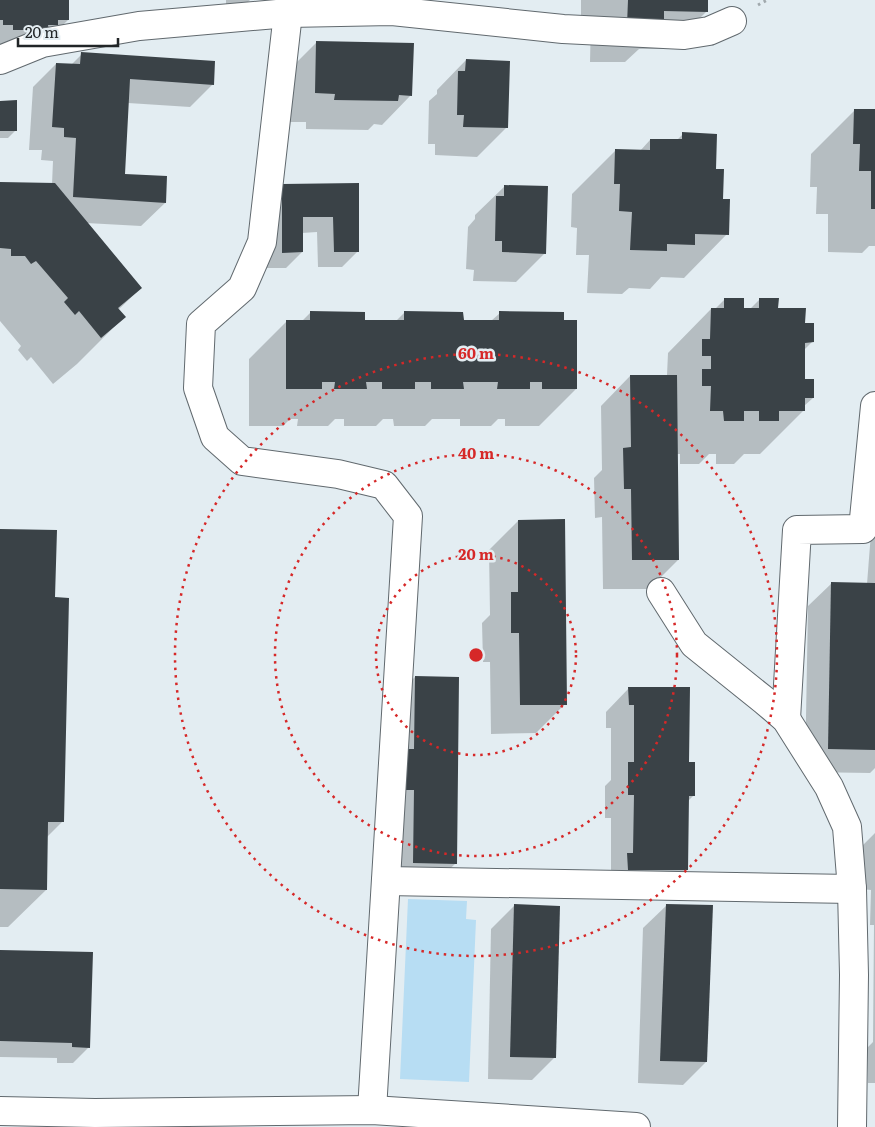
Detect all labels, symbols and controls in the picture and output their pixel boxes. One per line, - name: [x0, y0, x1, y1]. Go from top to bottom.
- scale bar: [18, 15, 118, 47]
- text: 20 m: [25, 20, 59, 43]
- text: 60 m: [458, 341, 494, 364]
- text: 40 m: [458, 441, 494, 464]
- text: 20 m: [458, 542, 494, 565]
- centre of rings: [467, 646, 485, 664]

